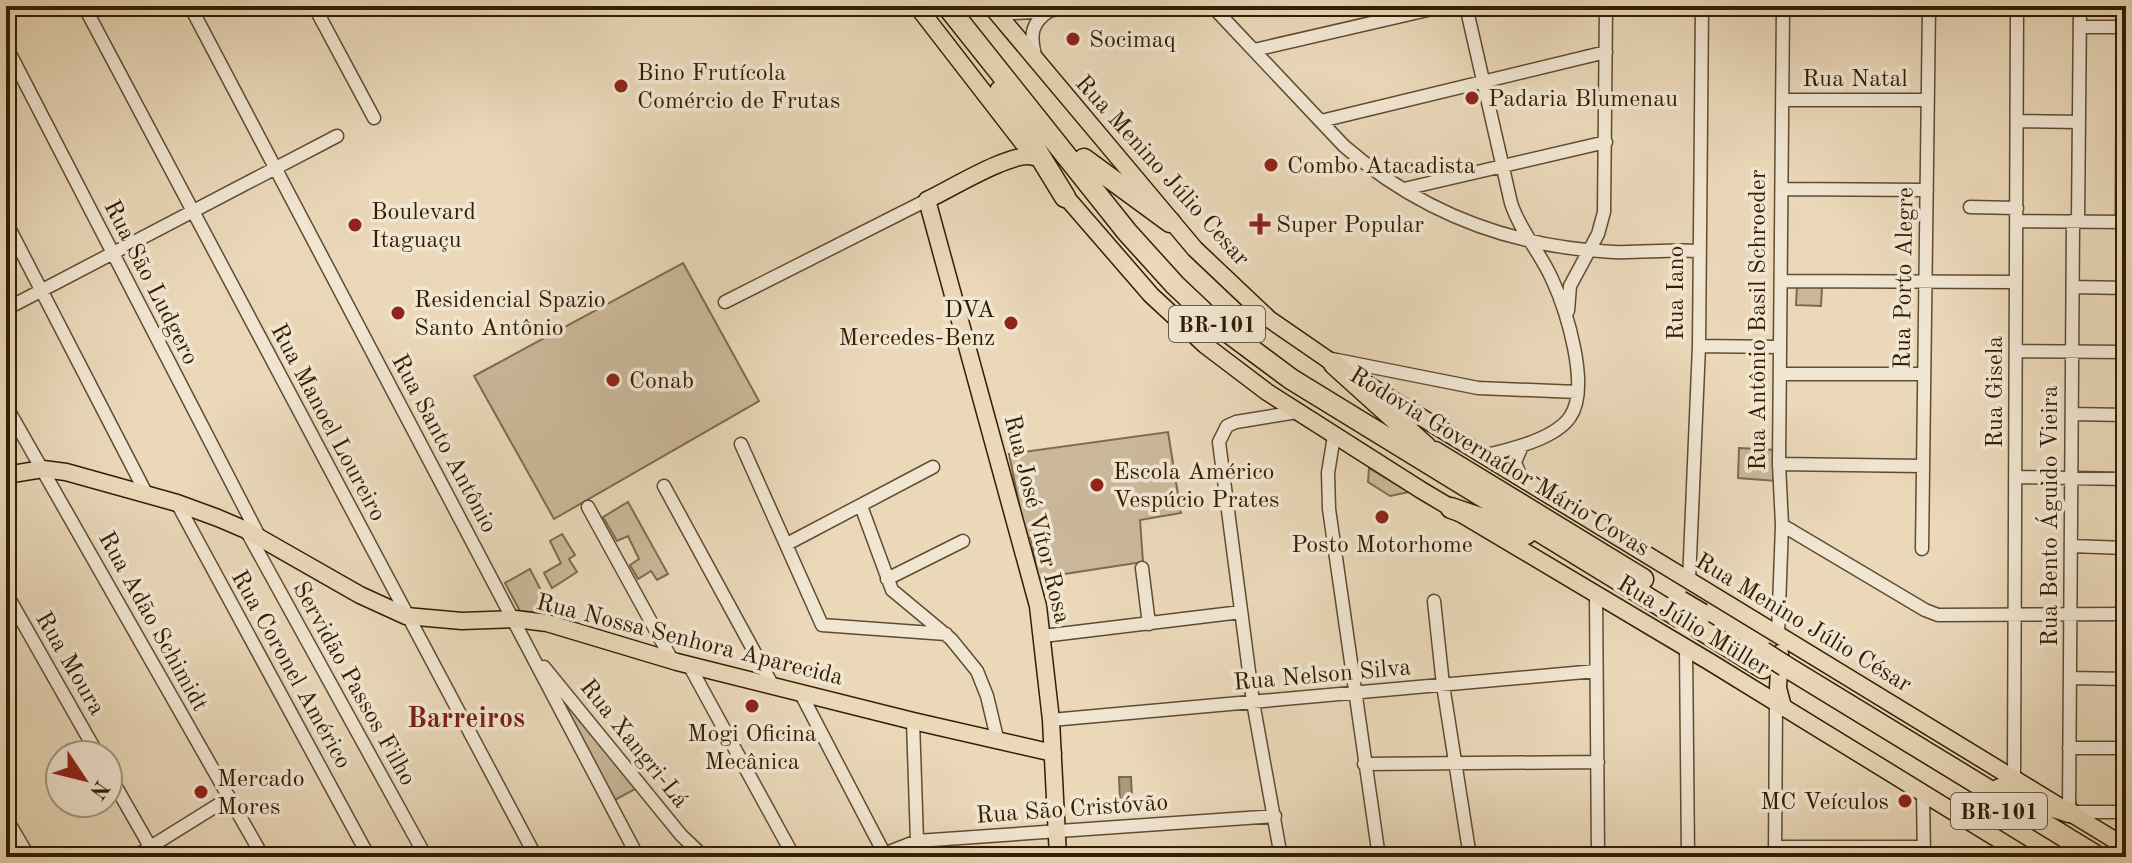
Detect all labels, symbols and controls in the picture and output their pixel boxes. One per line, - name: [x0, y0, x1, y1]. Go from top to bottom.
- place label: Socimaq: [1089, 29, 1176, 53]
- marker: Socimaq: [1064, 30, 1082, 48]
- place label: Bino Frutícola Comércio de Frutas: [637, 62, 840, 114]
- street label: Rua Natal: [1802, 68, 1908, 92]
- street label: Rua Menino Júlio Cesar: [1070, 71, 1253, 271]
- marker: Bino Frutícola Comércio de Frutas: [612, 77, 630, 95]
- place label: Padaria Blumenau: [1488, 88, 1678, 112]
- marker: Padaria Blumenau: [1463, 89, 1481, 107]
- place label: Combo Atacadista: [1287, 155, 1476, 179]
- marker: Combo Atacadista: [1262, 156, 1280, 174]
- street label: Rua Antônio Basil Schroeder: [1747, 169, 1771, 471]
- street label: Rua Porto Alegre: [1891, 187, 1919, 369]
- street label: Rua São Ludgero: [98, 197, 202, 369]
- place label: Boulevard Itaguaçu: [371, 201, 476, 253]
- place label: Super Popular: [1276, 214, 1424, 238]
- marker: Super Popular: [1251, 215, 1269, 233]
- marker: Boulevard Itaguaçu: [346, 216, 364, 234]
- street label: Rua Iano: [1665, 246, 1689, 340]
- place label: Residencial Spazio Santo Antônio: [414, 289, 606, 341]
- place label: DVA Mercedes-Benz: [839, 299, 995, 351]
- marker: Residencial Spazio Santo Antônio: [389, 304, 407, 322]
- road number: BR-101: [1169, 306, 1265, 342]
- marker: DVA Mercedes-Benz: [1002, 314, 1020, 332]
- street label: Rua Manoel Loureiro: [265, 320, 389, 526]
- street label: Rua Gisela: [1984, 336, 2008, 448]
- street label: Rua Santo Antônio: [386, 351, 500, 537]
- street label: Rodovia Governador Mário Covas: [1345, 364, 1653, 562]
- place label: Conab: [629, 370, 694, 394]
- marker: Conab: [604, 371, 622, 389]
- street label: Rua Bento Águido Vieira: [2035, 385, 2063, 647]
- street label: Rua José Vítor Rosa: [999, 413, 1074, 626]
- place label: Escola Américo Vespúcio Prates: [1113, 461, 1279, 513]
- marker: Escola Américo Vespúcio Prates: [1088, 476, 1106, 494]
- marker: Posto Motorhome: [1373, 508, 1391, 526]
- street label: Rua Adão Schimidt: [93, 528, 212, 716]
- place label: Posto Motorhome: [1291, 534, 1473, 558]
- street label: Rua Menino Júlio César: [1691, 550, 1915, 698]
- street label: Rua Coronel Américo: [226, 567, 355, 773]
- street label: Rua Júlio Müller: [1613, 572, 1773, 682]
- street label: Servidão Passos Filho: [287, 578, 419, 790]
- street label: Rua Nossa Senhora Aparecida: [534, 591, 846, 691]
- street label: Rua Moura: [30, 608, 109, 720]
- street label: Rua Nelson Silva: [1232, 656, 1412, 696]
- street label: Rua Xangri-Lá: [575, 676, 692, 813]
- marker: Mogi Oficina Mecânica: [743, 697, 761, 715]
- district label: Barreiros: [407, 706, 525, 734]
- place label: Mogi Oficina Mecânica: [687, 723, 817, 775]
- north arrow: [44, 739, 124, 819]
- place label: Mercado Mores: [217, 768, 305, 820]
- text: N: [85, 776, 113, 803]
- marker: Mercado Mores: [192, 783, 210, 801]
- street label: Rua São Cristóvão: [975, 791, 1169, 829]
- place label: MC Veículos: [1760, 791, 1889, 815]
- marker: MC Veículos: [1896, 792, 1914, 810]
- road number: BR-101: [1951, 793, 2047, 829]

